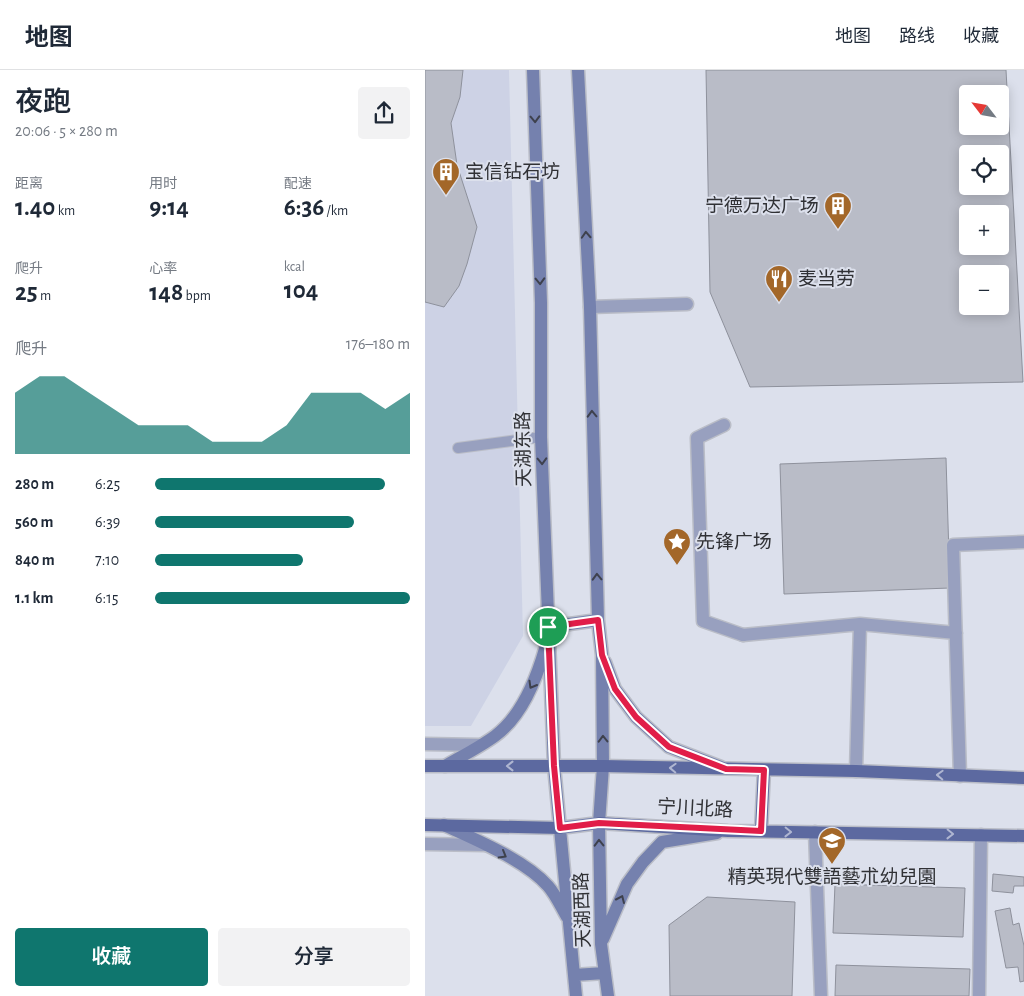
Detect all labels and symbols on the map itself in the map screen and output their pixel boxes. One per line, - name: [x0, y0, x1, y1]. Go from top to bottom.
- north arrow: [959, 85, 1009, 135]
- one-way arrow: [530, 115, 540, 123]
- building icon: 宝信钻石坊: [431, 157, 461, 196]
- place label: 宝信钻石坊: [465, 161, 560, 182]
- building icon: 宁德万达广场: [823, 191, 853, 230]
- place label: 宁德万达广场: [705, 195, 819, 216]
- one-way arrow: [580, 230, 591, 238]
- restaurant icon: 麦当劳: [764, 264, 794, 303]
- place label: 麦当劳: [798, 269, 855, 289]
- one-way arrow: [535, 277, 546, 285]
- one-way arrow: [587, 410, 598, 418]
- street label: 天湖东路: [512, 411, 534, 487]
- one-way arrow: [537, 458, 547, 465]
- place icon: 先锋广场: [662, 527, 692, 566]
- place label: 先锋广场: [696, 531, 772, 552]
- one-way arrow: [591, 573, 602, 581]
- pin: [527, 606, 569, 648]
- one-way arrow: [529, 680, 539, 689]
- one-way arrow: [598, 735, 608, 742]
- one-way arrow: [506, 761, 514, 771]
- one-way arrow: [669, 763, 676, 773]
- one-way arrow: [936, 770, 944, 780]
- street label: 宁川北路: [657, 796, 734, 820]
- one-way arrow: [784, 826, 792, 837]
- school or university icon: 精英現代雙語藝朮幼兒園: [817, 826, 847, 865]
- one-way arrow: [946, 829, 954, 840]
- one-way arrow: [594, 838, 605, 846]
- one-way arrow: [498, 848, 507, 858]
- place label: 精英現代雙語藝朮幼兒園: [727, 866, 937, 887]
- street label: 天湖西路: [571, 872, 594, 948]
- one-way arrow: [614, 895, 625, 904]

